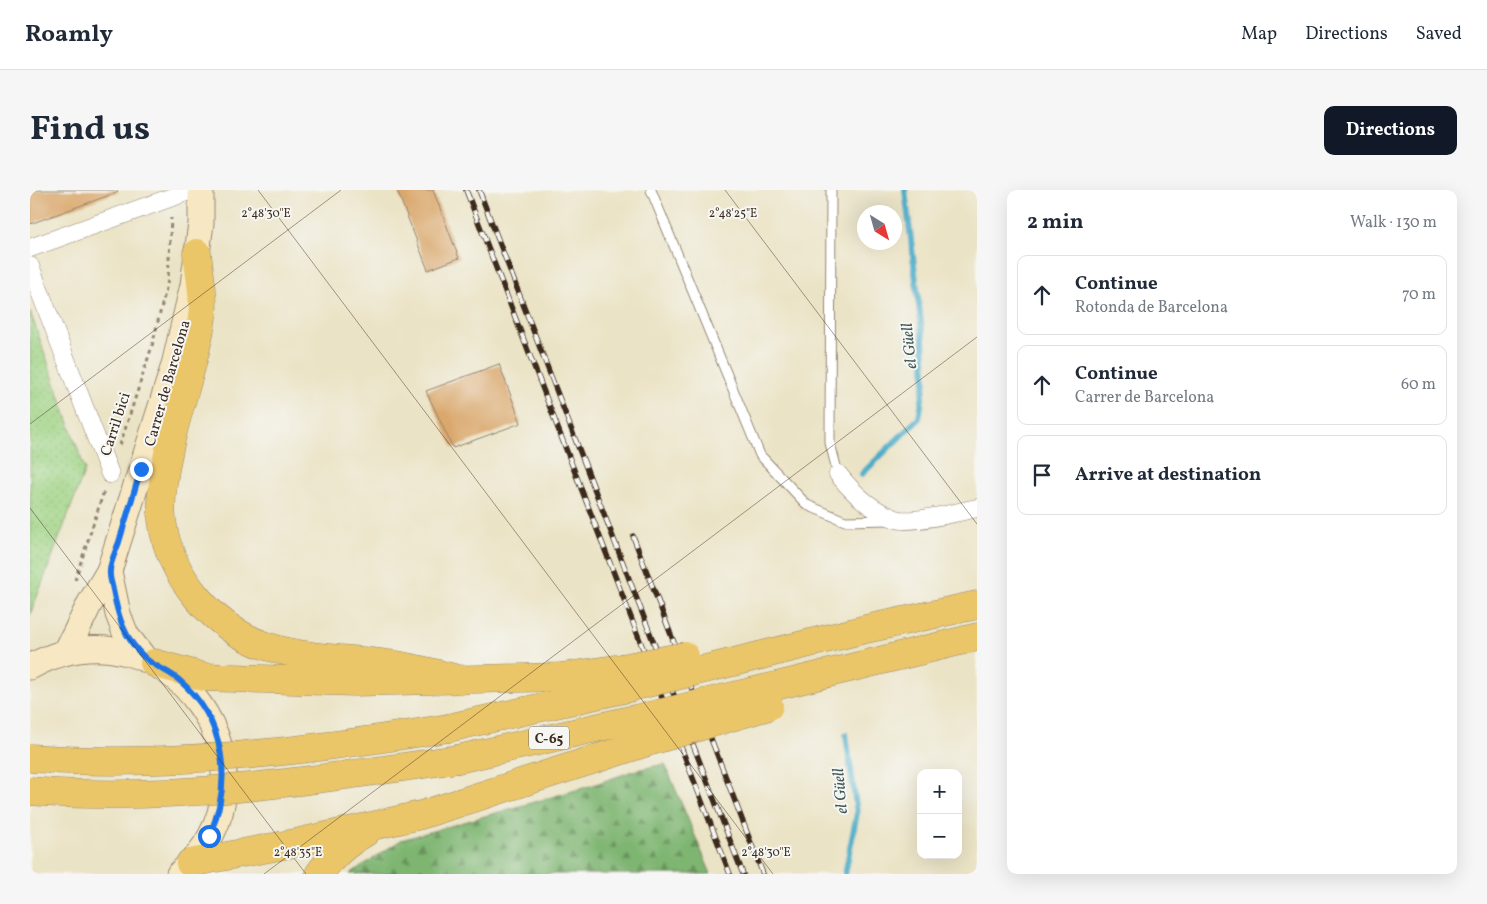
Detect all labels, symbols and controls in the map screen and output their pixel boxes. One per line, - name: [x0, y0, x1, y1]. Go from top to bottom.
- text: Roamly: [25, 18, 113, 52]
- text: Map: [1241, 22, 1277, 47]
- text: Directions: [1305, 22, 1388, 47]
- text: Saved: [1416, 22, 1462, 47]
- text: Find us: [30, 106, 150, 154]
- button: Directions: [1324, 106, 1457, 155]
- north arrow: [857, 205, 902, 250]
- text: 2°48'30"E: [241, 206, 291, 222]
- text: 2°48'25"E: [709, 206, 757, 222]
- text: 2 min: [1027, 208, 1084, 237]
- text: Walk · 130 m: [1350, 212, 1437, 234]
- text: Continue: [1075, 271, 1158, 297]
- icon: ahead: [1028, 281, 1056, 309]
- text: 70 m: [1402, 284, 1436, 306]
- text: Rotonda de Barcelona: [1075, 297, 1228, 319]
- street label: Carrer de Barcelona: [140, 318, 197, 449]
- water label: el Güell: [897, 322, 923, 370]
- text: Continue: [1075, 361, 1158, 387]
- icon: ahead: [1028, 371, 1056, 399]
- text: 60 m: [1401, 374, 1436, 396]
- text: Carrer de Barcelona: [1075, 387, 1214, 409]
- street label: Carril bici: [96, 390, 137, 459]
- route end: [130, 458, 153, 481]
- icon: arrive: [1028, 461, 1056, 489]
- text: Arrive at destination: [1075, 462, 1261, 488]
- road number: C-65: [529, 726, 569, 750]
- water label: el Güell: [828, 767, 854, 815]
- map controls: [917, 769, 962, 859]
- button: +: [917, 769, 962, 814]
- button: −: [917, 814, 962, 859]
- route start: [198, 825, 221, 848]
- text: 2°48'35"E: [274, 845, 322, 861]
- text: 2°48'30"E: [741, 845, 791, 861]

